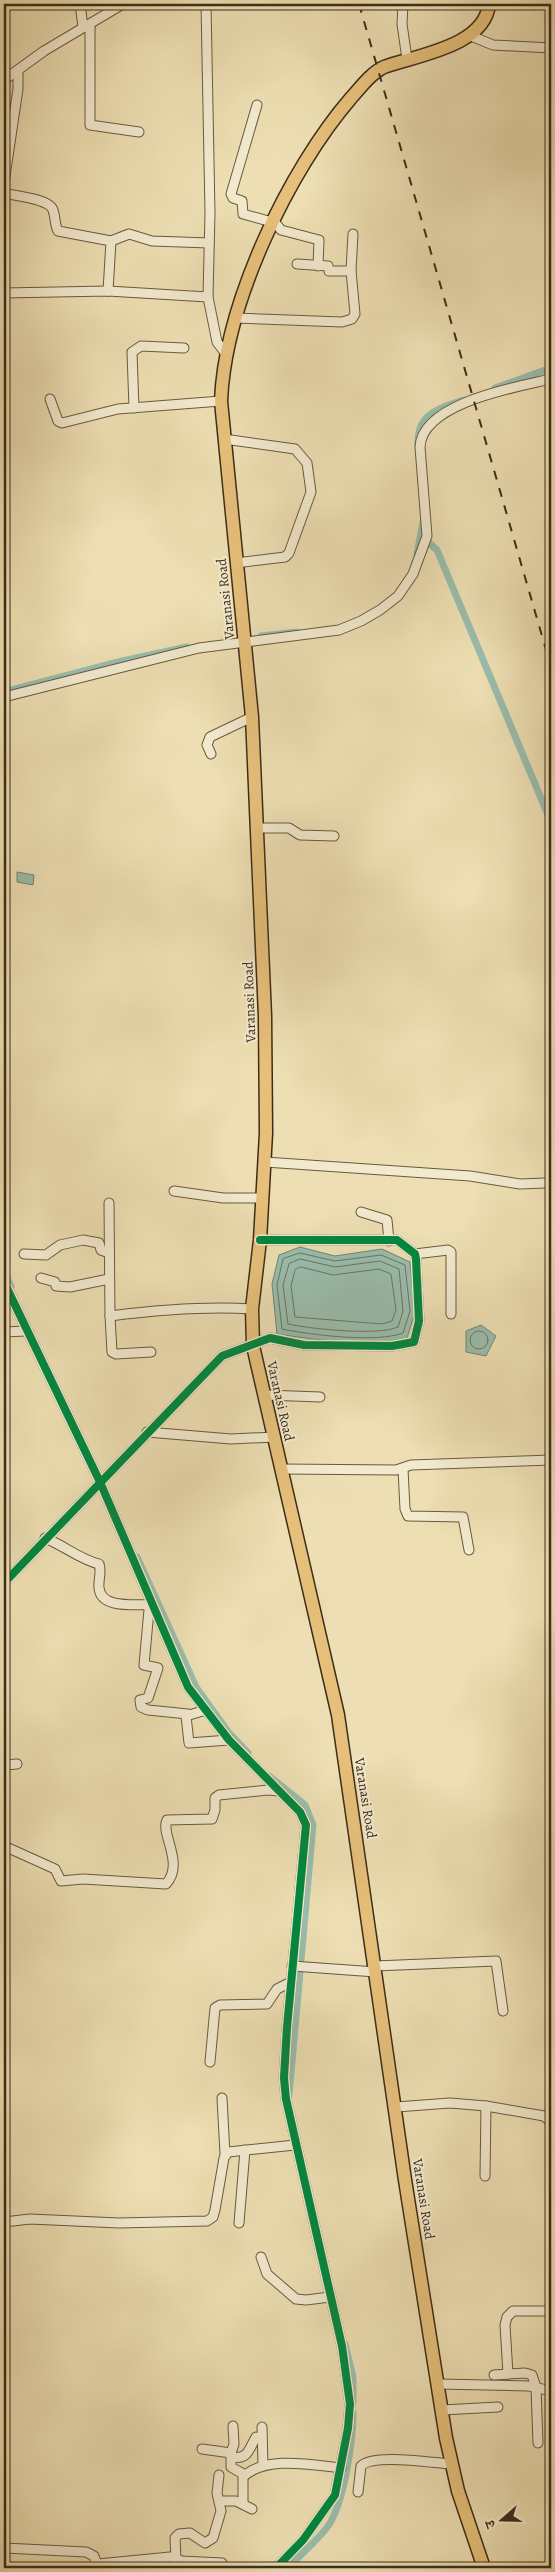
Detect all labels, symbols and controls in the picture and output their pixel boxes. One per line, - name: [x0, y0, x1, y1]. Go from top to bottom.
- street label: Varanasi Road: [212, 557, 239, 641]
- street label: Varanasi Road: [239, 961, 260, 1044]
- street label: Varanasi Road: [262, 1358, 299, 1443]
- street label: Varanasi Road: [350, 1755, 381, 1840]
- street label: Varanasi Road: [408, 2156, 439, 2241]
- north arrow: [478, 2494, 528, 2544]
- text: उ: [480, 2517, 501, 2532]

